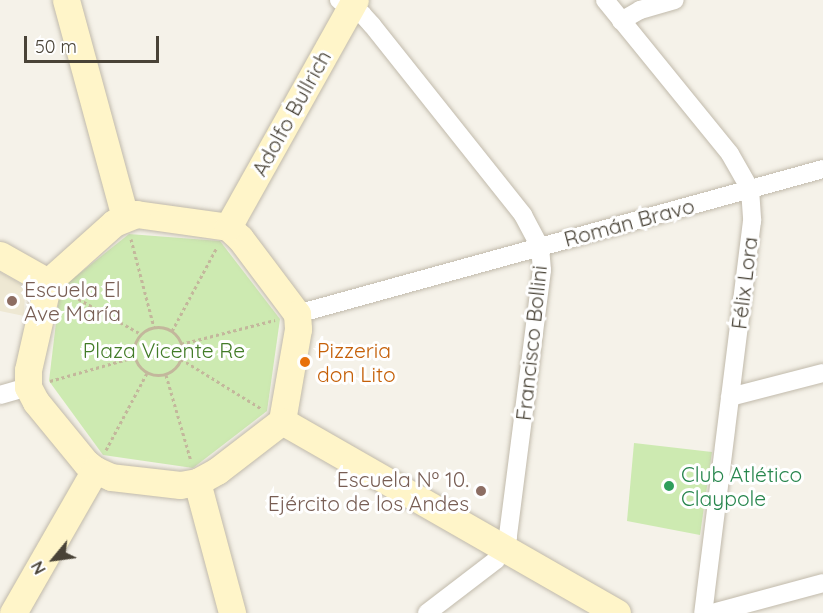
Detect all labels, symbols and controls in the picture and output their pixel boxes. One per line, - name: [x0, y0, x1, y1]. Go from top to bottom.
- scale bar: [27, 24, 162, 62]
- text: 50 m: [35, 35, 77, 58]
- street label: Adolfo Bullrich: [246, 46, 336, 180]
- street label: Román Bravo: [561, 192, 697, 252]
- street label: Félix Lora: [726, 235, 762, 331]
- street label: Francisco Bollini: [510, 264, 552, 422]
- place label: Escuela El Ave María: [24, 276, 121, 326]
- marker: Escuela El Ave María: [5, 294, 19, 308]
- park label: Plaza Vicente Re: [83, 337, 245, 363]
- place label: Pizzeria don Lito: [317, 337, 396, 387]
- marker: Pizzeria don Lito: [298, 355, 312, 369]
- place label: Club Atlético Claypole: [681, 461, 802, 511]
- place label: Escuela Nº 10. Ejército de los Andes: [268, 466, 469, 516]
- marker: Club Atlético Claypole: [662, 479, 676, 493]
- marker: Escuela Nº 10. Ejército de los Andes: [474, 484, 488, 498]
- north arrow: [24, 529, 84, 589]
- text: N: [27, 558, 50, 578]

